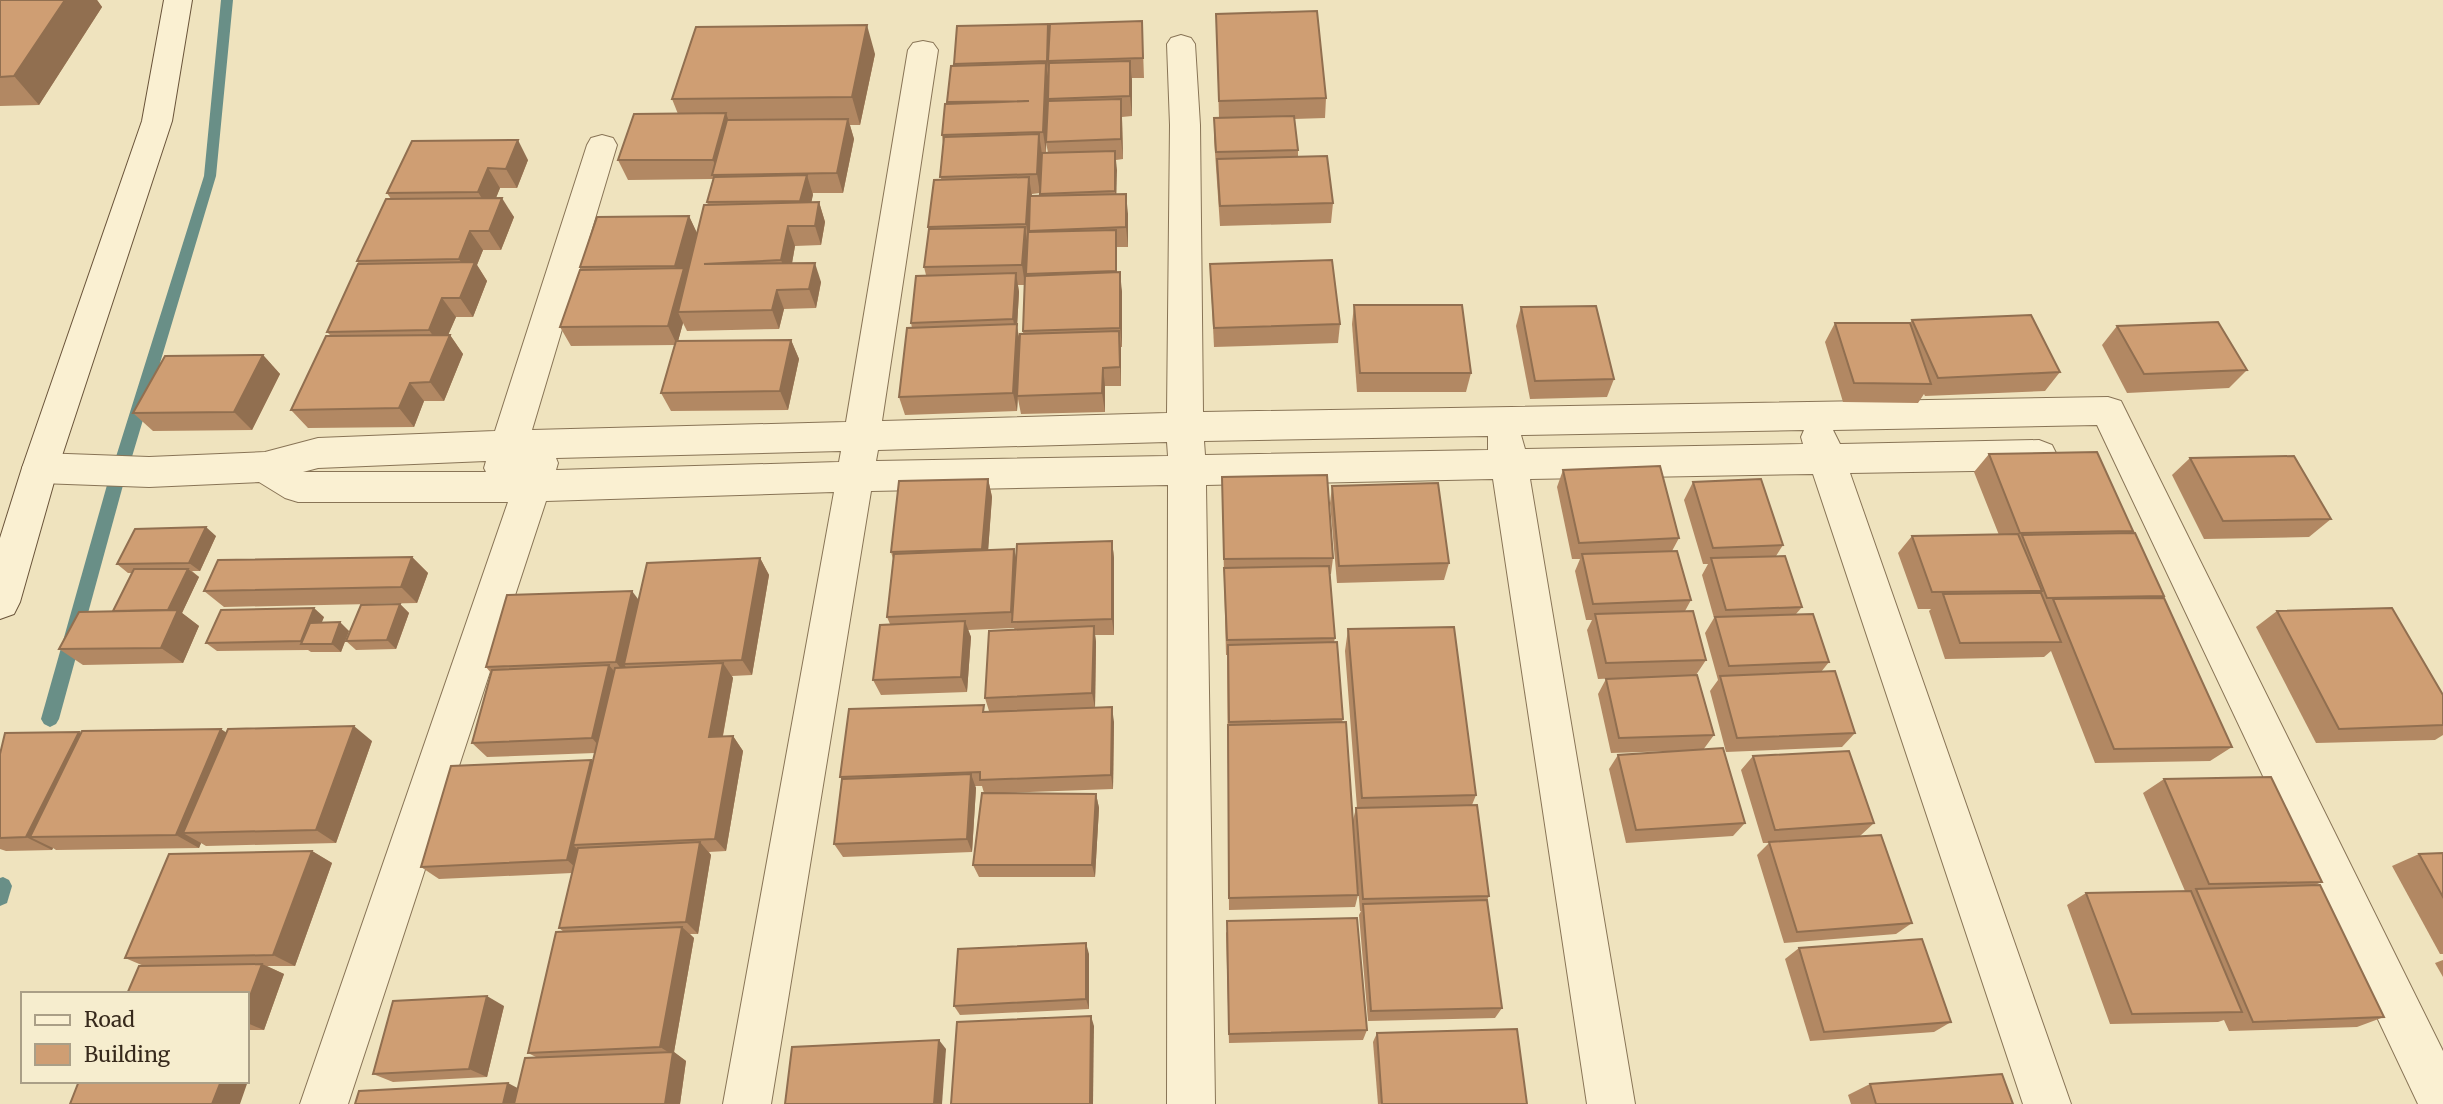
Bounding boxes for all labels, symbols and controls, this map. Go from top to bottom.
legend [21,992,248,1083]
text: Road [84,1006,135,1033]
text: Building [84,1041,171,1068]

